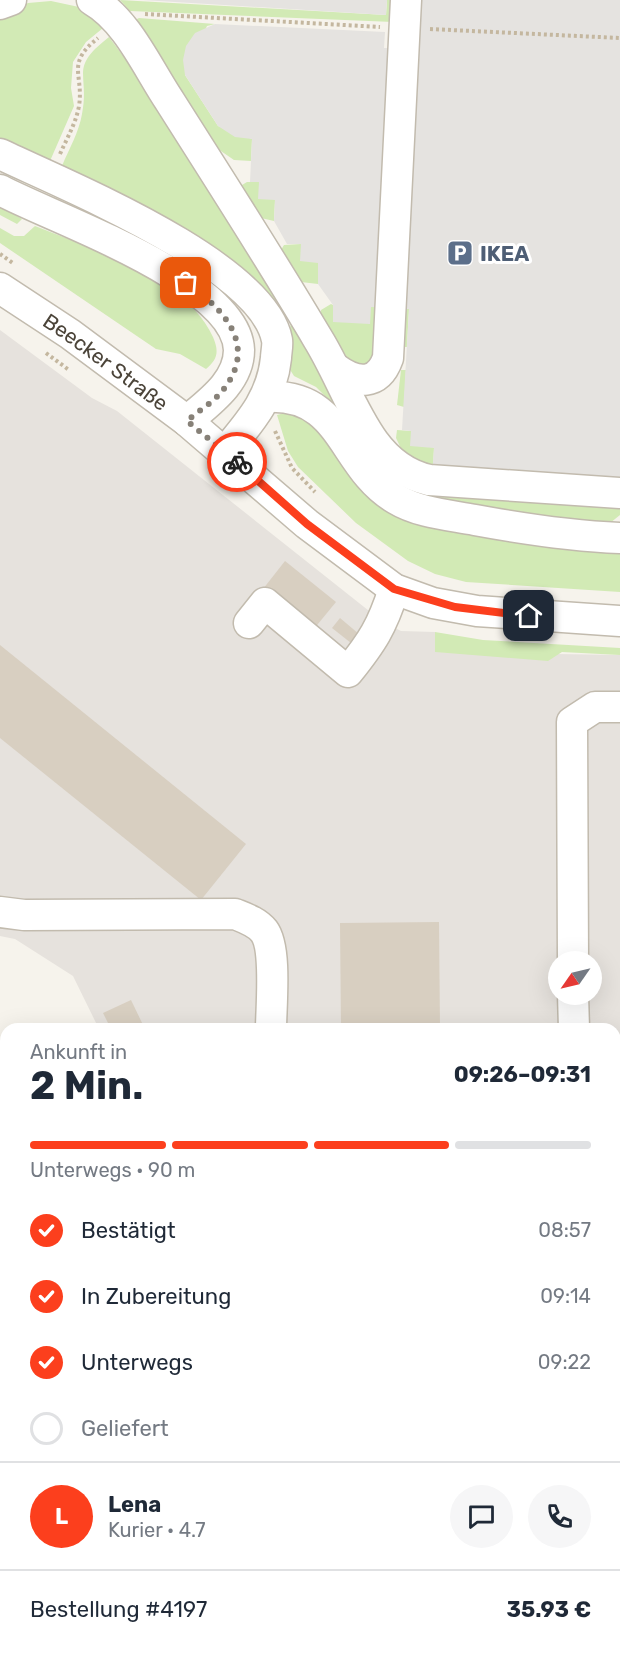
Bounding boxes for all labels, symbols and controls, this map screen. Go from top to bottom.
parking icon: IKEA [445,238,475,268]
place label: IKEA [480,241,529,266]
pin [160,257,211,308]
icon: bag [169,266,202,299]
street label: Beecker Straße [39,308,173,415]
courier [207,432,267,492]
icon: bike [221,446,254,479]
pin [503,590,554,641]
icon: home [512,599,545,632]
north arrow [548,951,602,1005]
map controls [548,951,602,1005]
text: Ankunft in [30,1040,127,1064]
text: 09:26–09:31 [454,1061,591,1088]
text: 2 Min. [30,1063,143,1109]
text: Unterwegs · 90 m [30,1158,195,1182]
icon: check [30,1214,63,1247]
text: Bestätigt [81,1217,176,1244]
text: 08:57 [538,1218,591,1242]
icon: check [30,1280,63,1313]
text: In Zubereitung [81,1283,231,1310]
text: 09:14 [540,1284,591,1308]
icon: check [30,1346,63,1379]
text: Unterwegs [81,1349,193,1376]
text: 09:22 [538,1350,591,1374]
text: Geliefert [81,1415,169,1442]
button: chat [450,1485,513,1548]
button: phone [528,1485,591,1548]
text: Lena [108,1491,161,1518]
text: L [55,1503,68,1530]
text: Kurier · 4.7 [108,1518,206,1542]
text: Bestellung #4197 [30,1596,207,1623]
text: 35.93 € [507,1596,591,1623]

